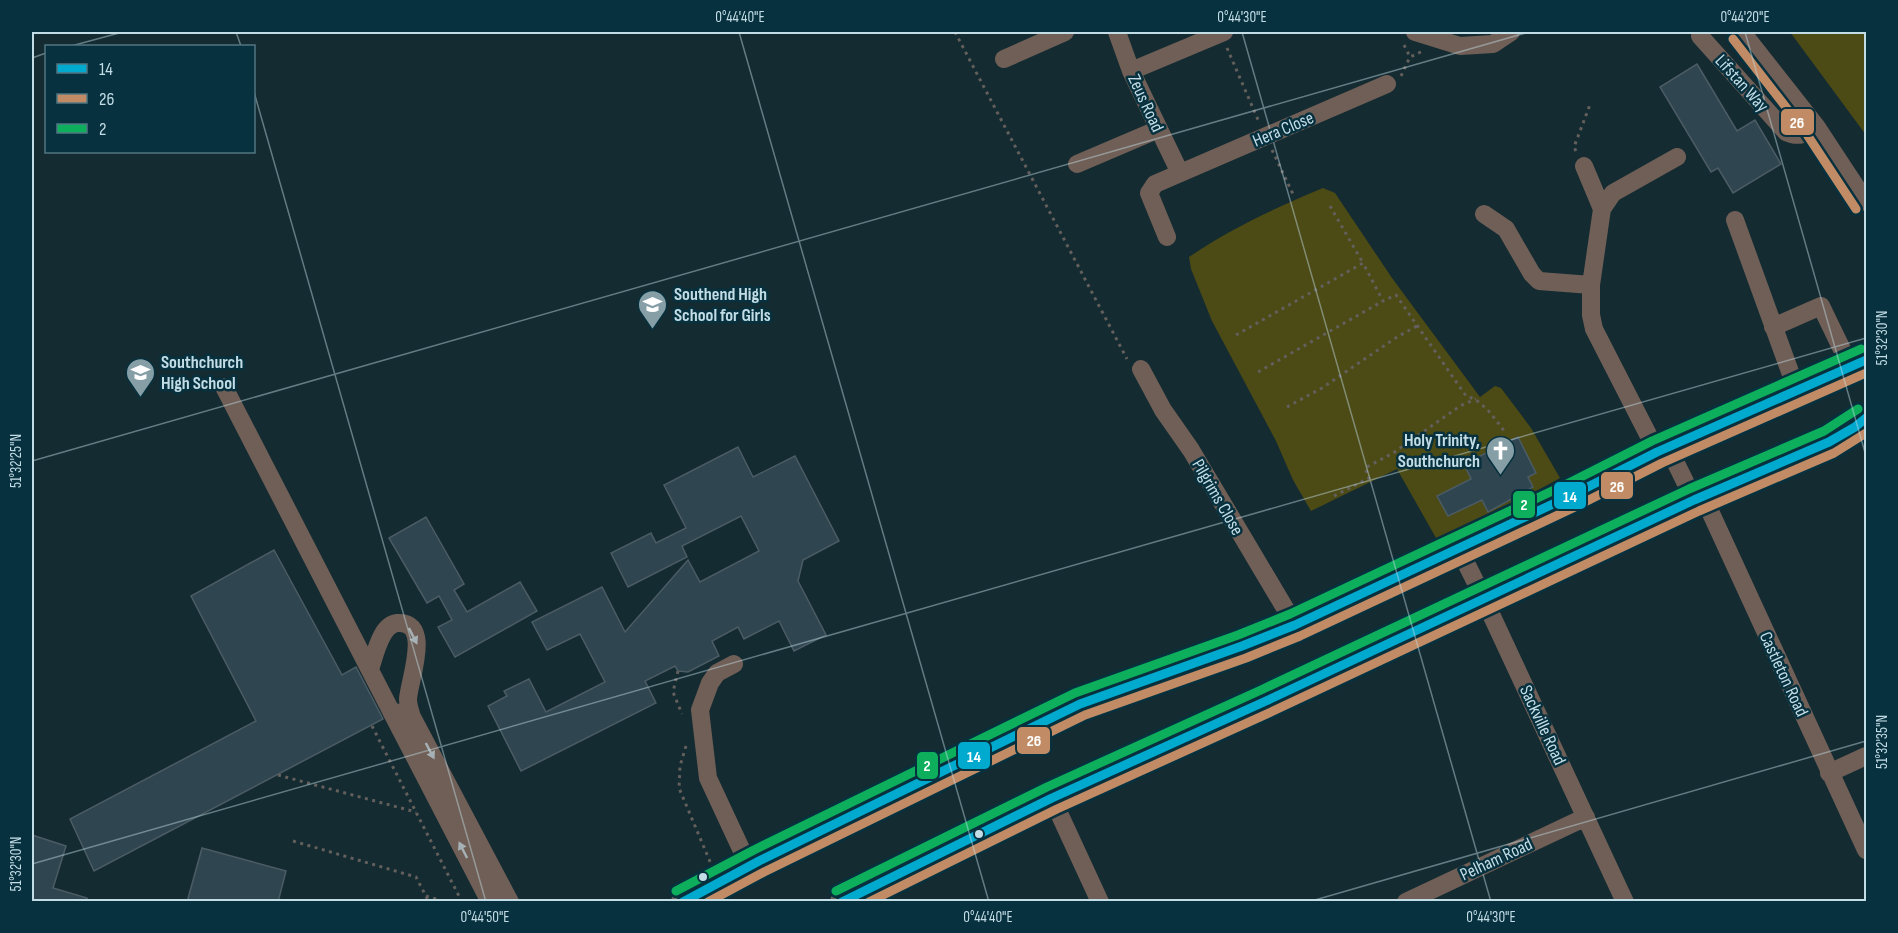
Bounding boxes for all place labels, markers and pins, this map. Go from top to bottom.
place label: Southend High School for Girls [674,284,771,326]
school or university icon: Southend High School for Girls [637,288,669,330]
place label: Southchurch High School [161,352,243,394]
school or university icon: Southchurch High School [124,356,156,398]
place label: Holy Trinity, Southchurch [1398,430,1480,472]
church icon: Holy Trinity, Southchurch [1485,434,1517,476]
unlabelled marker [973,828,985,840]
unlabelled marker [697,871,709,883]

